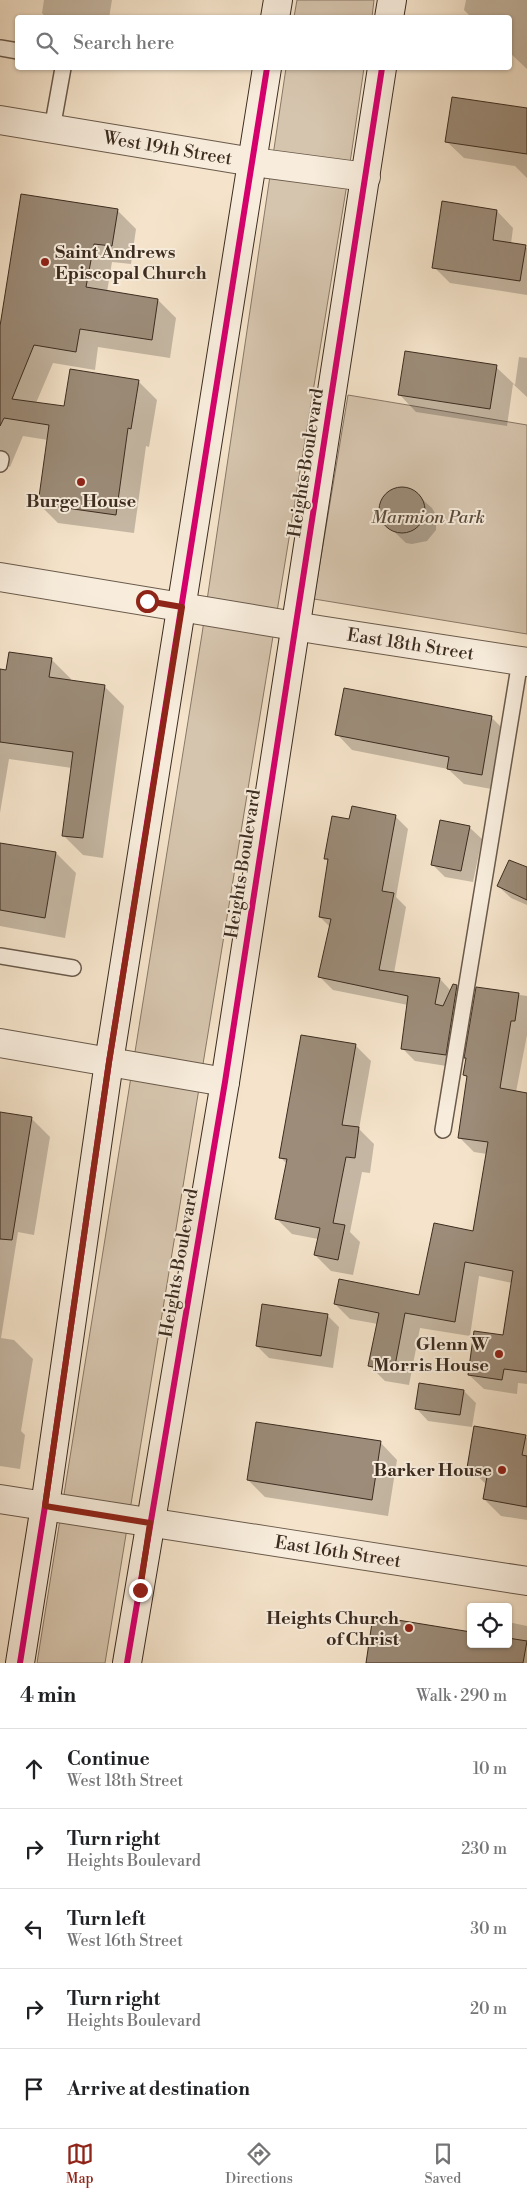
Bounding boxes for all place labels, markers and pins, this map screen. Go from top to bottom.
place label: Saint Andrews Episcopal Church [55,241,207,285]
marker: Saint Andrews Episcopal Church [39,256,51,268]
marker: Burge House [75,476,87,488]
place label: Burge House [26,490,136,513]
place label: Glenn W Morris House [373,1333,490,1377]
marker: Glenn W Morris House [493,1348,505,1360]
place label: Barker House [374,1459,492,1482]
marker: Barker House [496,1464,508,1476]
place label: Heights Church of Christ [266,1607,400,1651]
marker: Heights Church of Christ [403,1622,415,1634]

